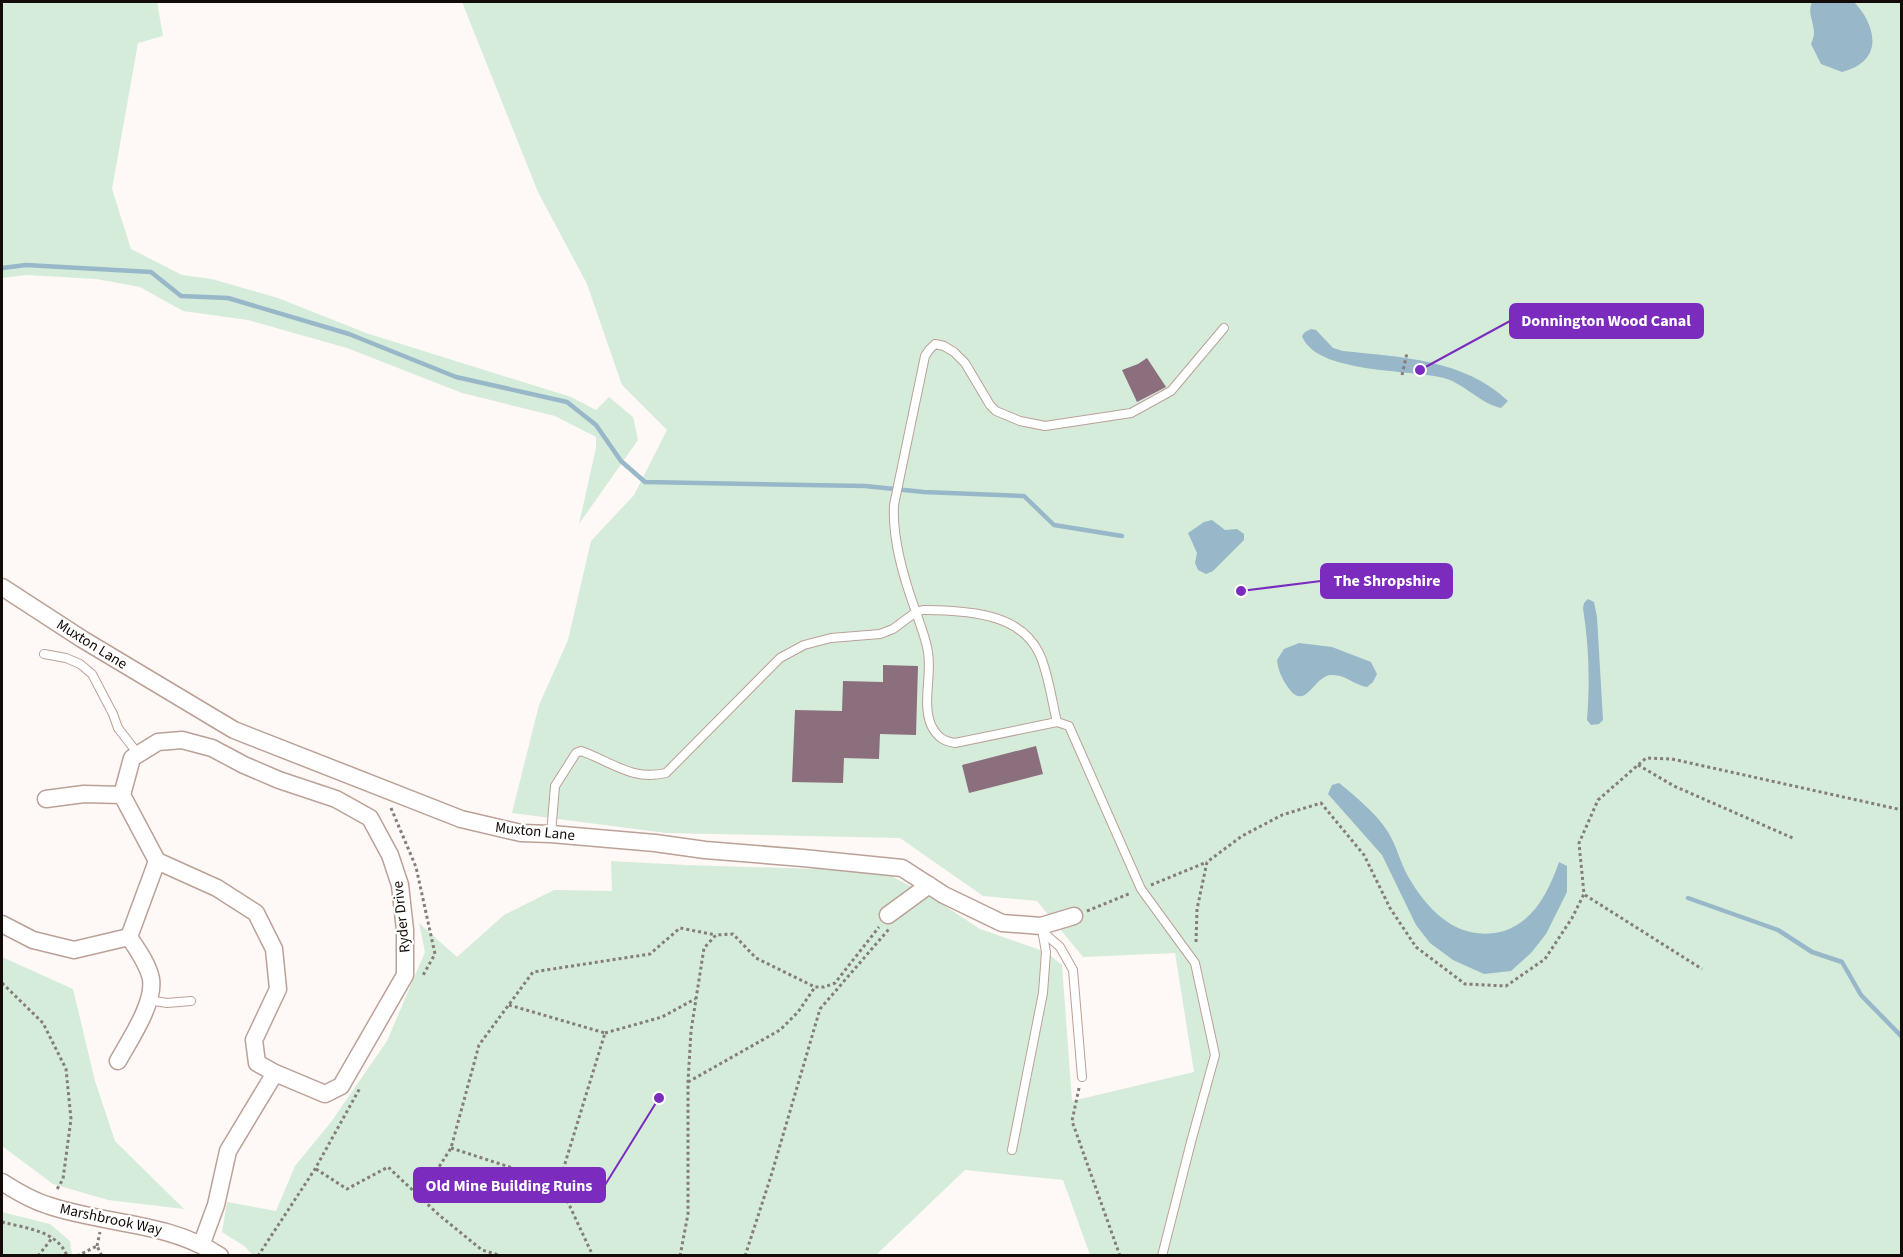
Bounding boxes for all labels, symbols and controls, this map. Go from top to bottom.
callout: Donnington Wood Canal [1510,304,1703,338]
text: Donnington Wood Canal [1521,310,1691,332]
callout: The Shropshire [1321,564,1452,598]
text: The Shropshire [1334,570,1440,592]
street label: Muxton Lane [52,614,131,675]
street label: Muxton Lane [494,817,576,846]
street label: Ryder Drive [387,880,416,954]
callout: Old Mine Building Ruins [414,1168,605,1202]
text: Old Mine Building Ruins [426,1175,592,1197]
street label: Marshbrook Way [58,1198,164,1241]

